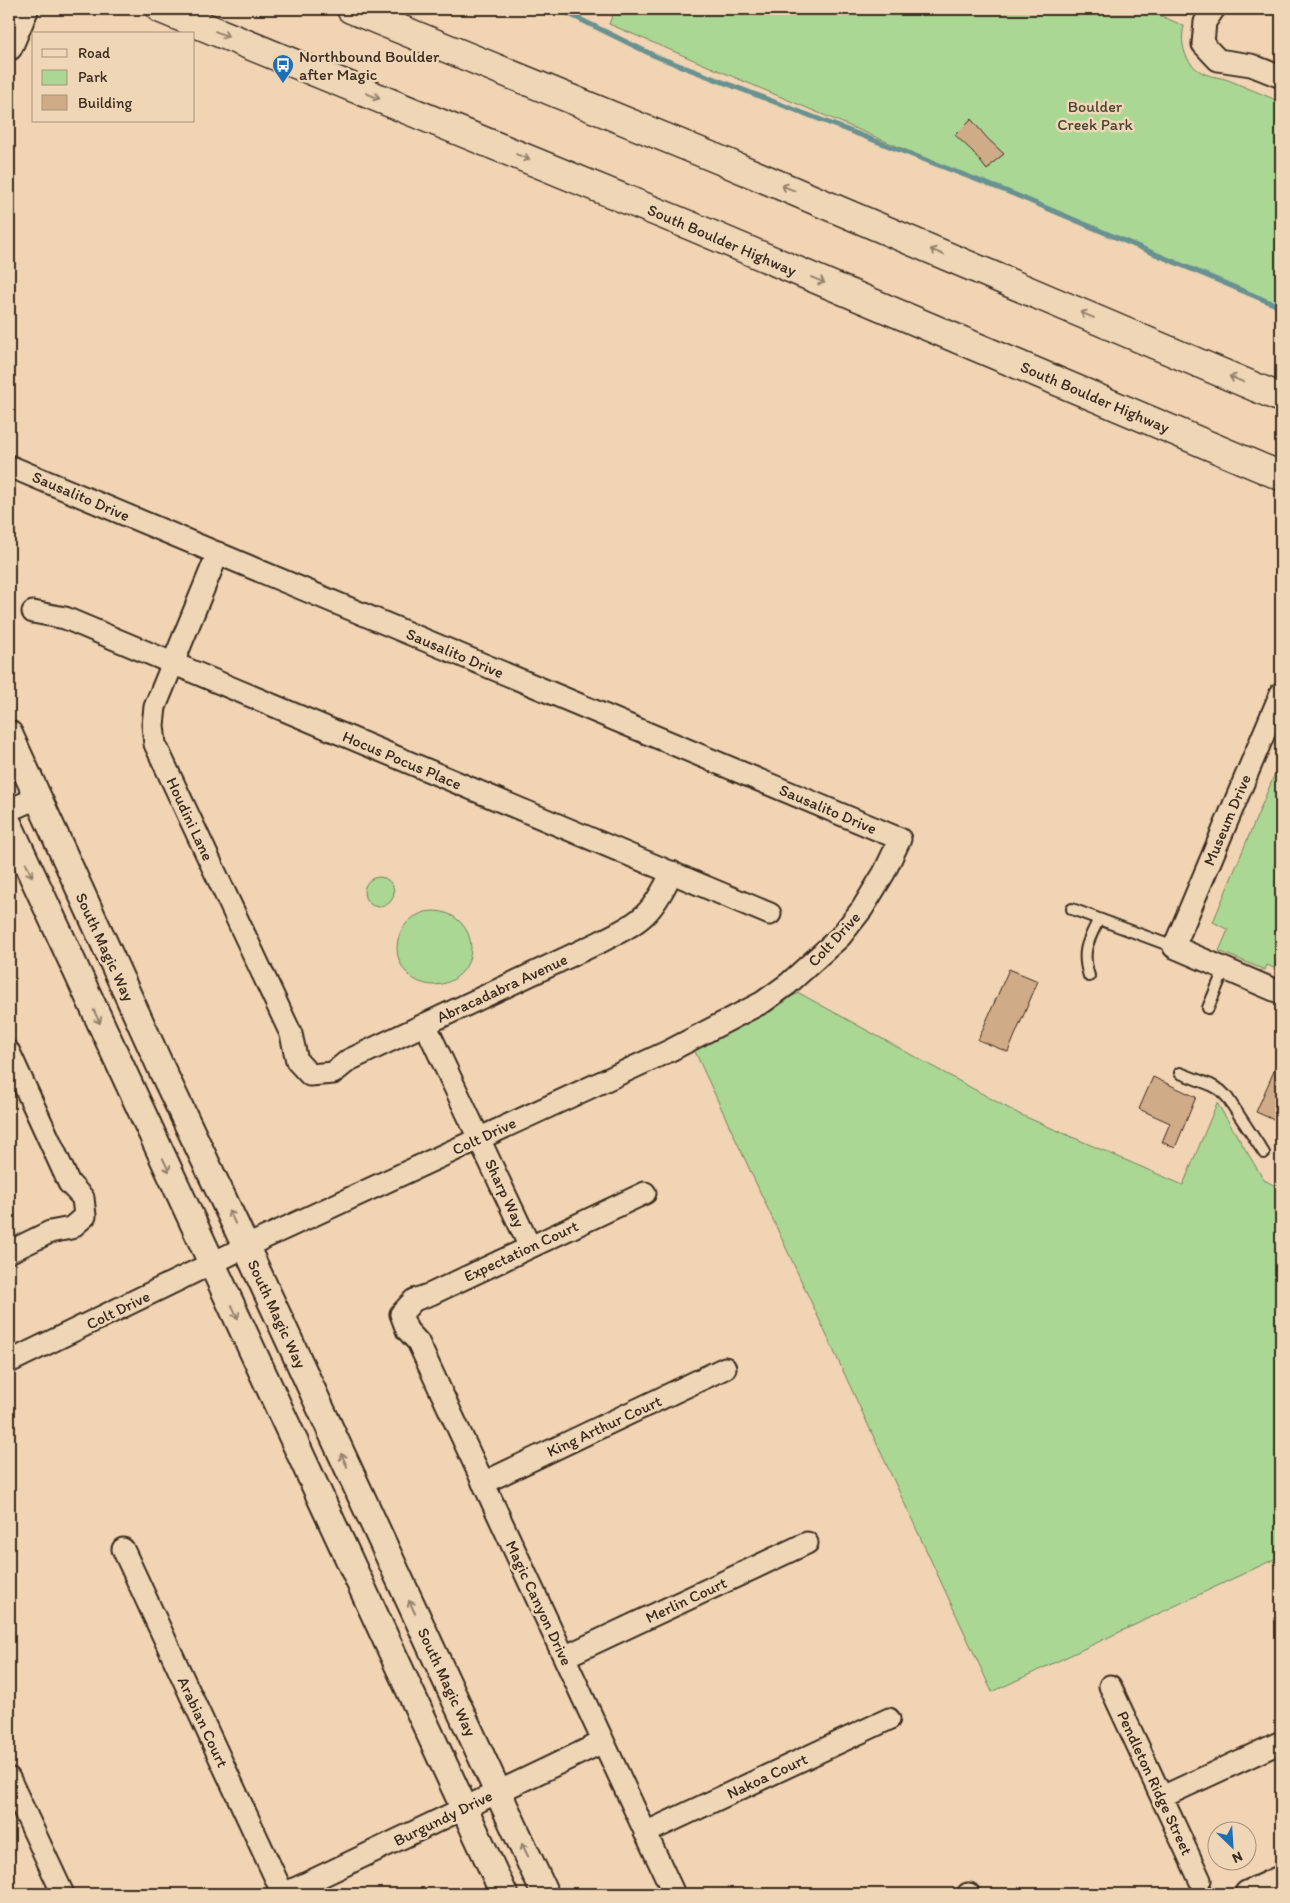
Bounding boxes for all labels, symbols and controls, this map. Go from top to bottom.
one-way arrow [214,30,229,39]
legend [32,32,195,122]
text: Road [78,44,111,62]
place label: Northbound Boulder after Magic [299,47,440,84]
bus stop icon: Northbound Boulder after Magic [271,53,295,84]
text: Park [78,68,108,86]
one-way arrow [365,92,380,101]
text: Building [78,94,132,112]
park label: Boulder Creek Park [1057,97,1133,134]
one-way arrow [515,153,530,163]
one-way arrow [780,183,795,192]
street label: South Boulder Highway [645,200,800,280]
one-way arrow [930,246,945,256]
one-way arrow [810,276,825,285]
one-way arrow [1080,310,1095,320]
street label: South Boulder Highway [1018,357,1173,437]
one-way arrow [1229,373,1244,383]
street label: Sausalito Drive [29,467,133,525]
street label: Sausalito Drive [403,624,507,682]
street label: Hocus Pocus Place [340,726,465,794]
street label: Museum Drive [1199,771,1255,869]
street label: Houdini Lane [162,774,218,864]
street label: Sausalito Drive [776,780,880,838]
one-way arrow [25,862,34,877]
street label: South Magic Way [72,890,139,1005]
street label: Colt Drive [804,907,864,970]
street label: Abracadabra Avenue [434,949,570,1027]
one-way arrow [93,1009,102,1024]
street label: Colt Drive [449,1113,519,1159]
street label: Sharp Way [481,1156,529,1231]
one-way arrow [161,1157,171,1172]
one-way arrow [226,1210,236,1225]
street label: Expectation Court [461,1216,581,1286]
street label: South Magic Way [244,1257,311,1372]
street label: Colt Drive [83,1286,153,1334]
one-way arrow [230,1304,240,1319]
street label: King Arthur Court [544,1391,664,1461]
one-way arrow [338,1453,348,1468]
street label: Magic Canyon Drive [502,1537,576,1669]
street label: Merlin Court [642,1573,730,1627]
one-way arrow [407,1600,417,1615]
street label: South Magic Way [414,1625,481,1740]
street label: Arabian Court [174,1674,232,1770]
street label: Pendleton Ridge Street [1113,1708,1197,1858]
street label: Nakoa Court [724,1749,810,1803]
street label: Burgundy Drive [391,1786,495,1850]
north arrow [1208,1820,1258,1870]
one-way arrow [520,1843,529,1858]
text: N [1229,1848,1245,1867]

